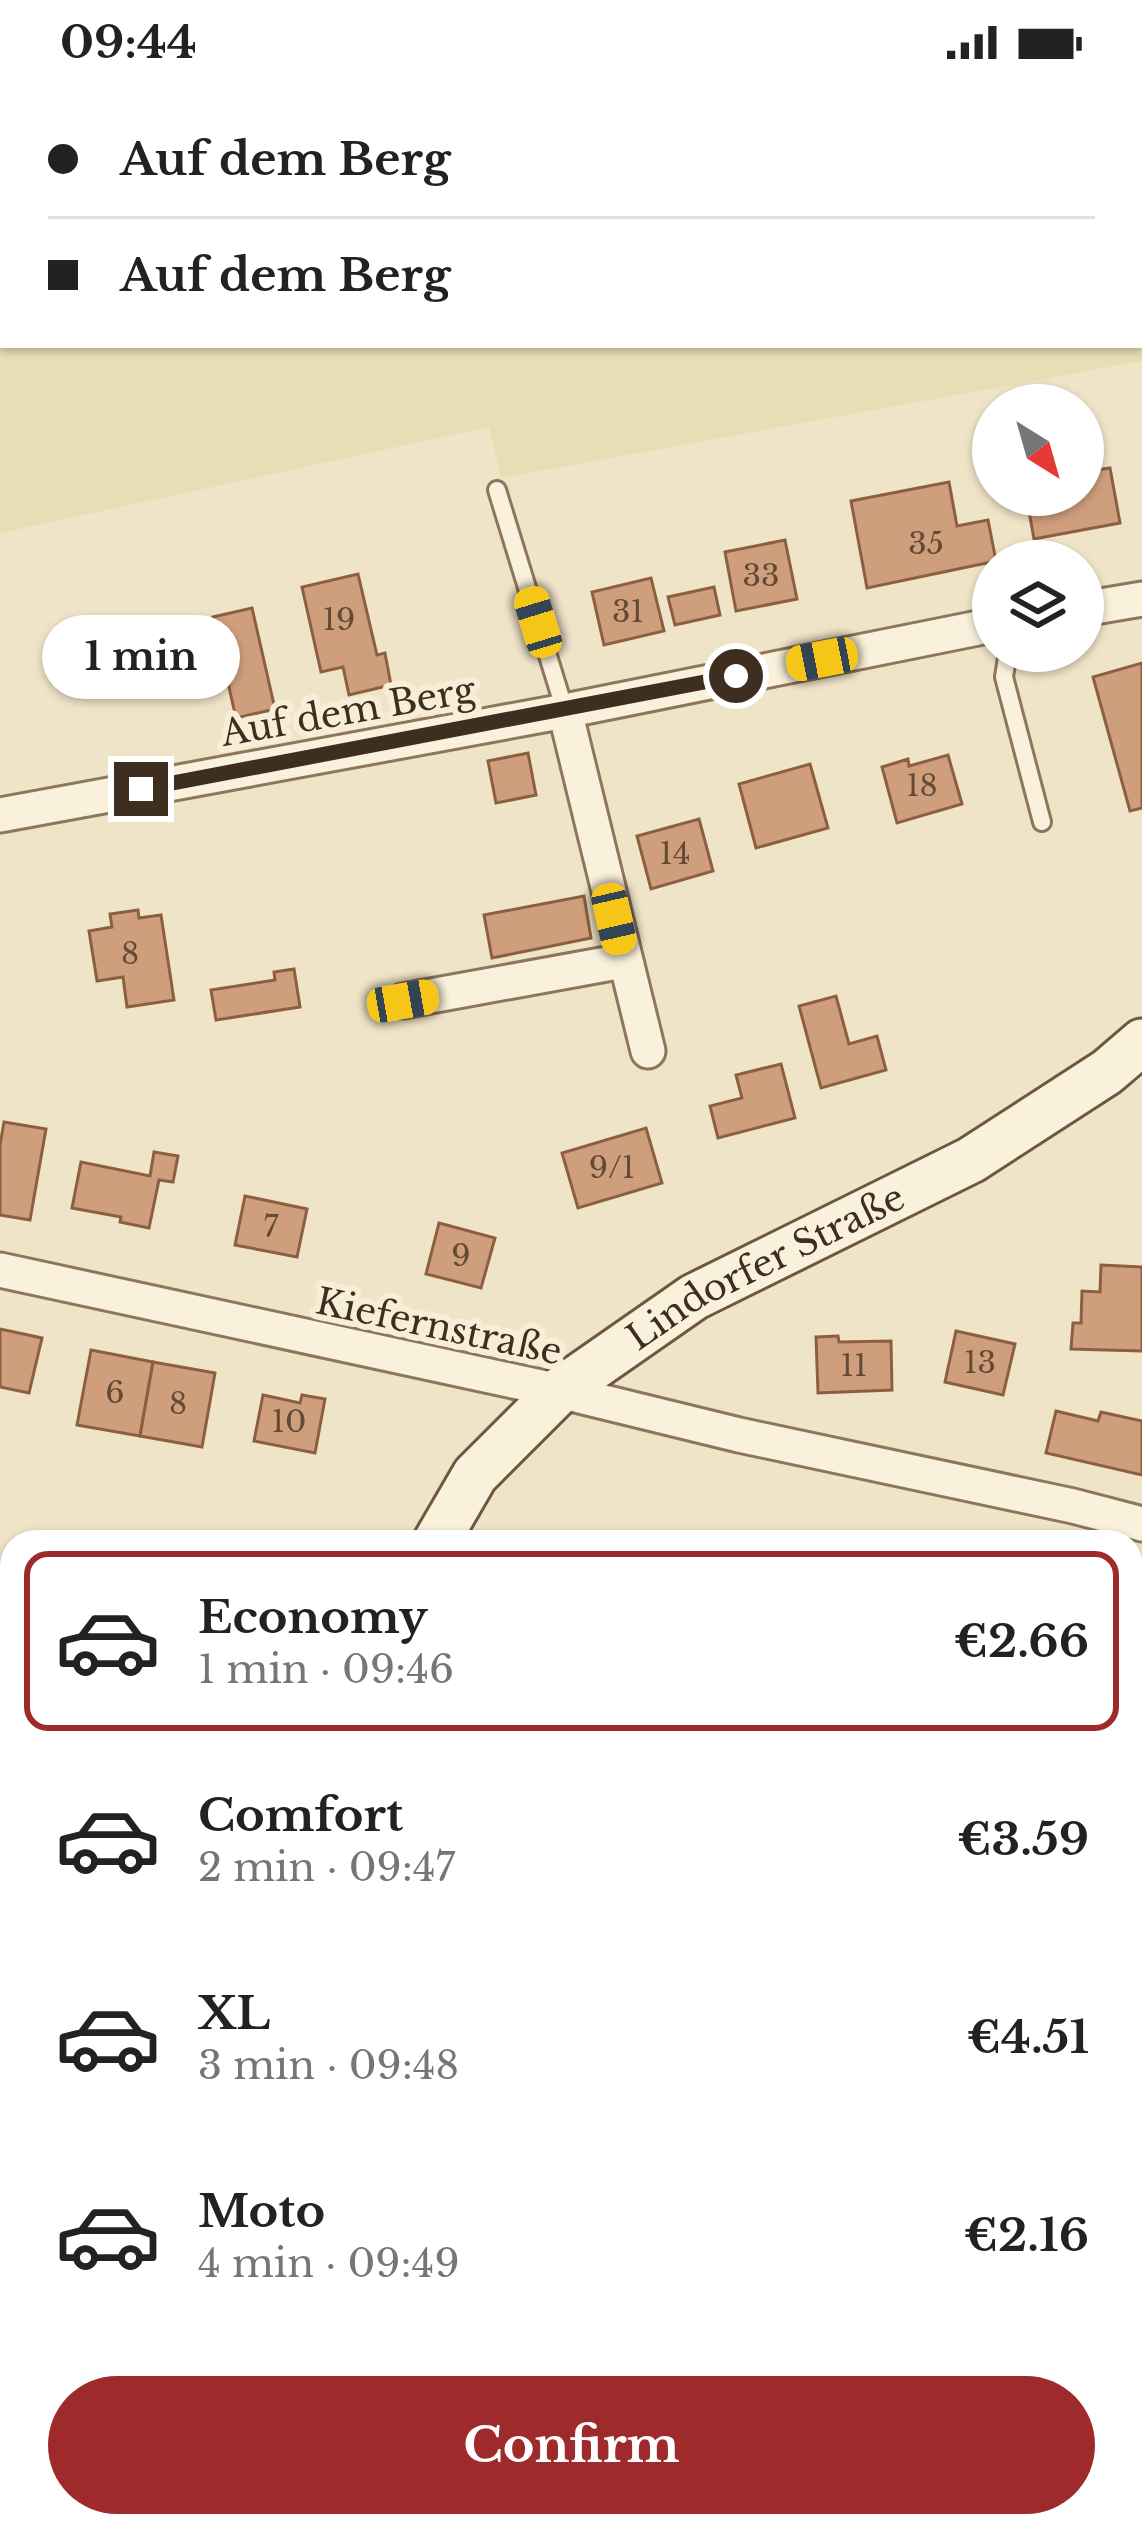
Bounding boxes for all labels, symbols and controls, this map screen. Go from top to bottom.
text: 09:44 [60,14,197,70]
text: Auf dem Berg [120,131,450,187]
text: Auf dem Berg [120,247,450,303]
north arrow [972,384,1104,516]
map controls [972,384,1104,672]
house number: 35 [908,525,944,562]
button: layers [972,540,1104,672]
house number: 33 [743,557,779,594]
car [510,582,566,662]
house number: 31 [612,593,644,630]
house number: 19 [323,601,355,638]
callout: 1 min [42,615,240,699]
text: 1 min [85,632,197,681]
car [783,634,861,684]
route start [709,649,763,703]
street label: Auf dem Berg [216,667,479,756]
route end [114,762,168,816]
house number: 18 [906,767,938,804]
house number: 14 [660,835,690,872]
car [588,880,640,958]
house number: 8 [121,935,139,972]
car [364,977,442,1025]
house number: 9/1 [589,1149,635,1186]
street label: Lindorfer Straße [618,1175,912,1360]
house number: 7 [263,1208,279,1245]
house number: 9 [451,1237,471,1274]
street label: Kiefernstraße [312,1278,566,1375]
house number: 13 [964,1344,996,1381]
house number: 11 [841,1347,867,1384]
house number: 6 [105,1374,125,1411]
house number: 8 [169,1385,187,1422]
house number: 10 [272,1403,306,1440]
icon: car [54,1587,162,1695]
text: Economy [198,1589,428,1645]
text: €2.66 [954,1613,1089,1669]
text: 1 min · 09:46 [198,1645,454,1694]
icon: car [54,1785,162,1893]
text: Comfort [198,1787,403,1843]
text: €3.59 [957,1811,1089,1867]
text: 2 min · 09:47 [198,1843,455,1892]
icon: car [54,1983,162,2091]
text: XL [198,1985,270,2041]
text: €4.51 [967,2009,1089,2065]
text: 3 min · 09:48 [198,2041,459,2090]
icon: car [54,2181,162,2289]
text: Moto [198,2183,325,2239]
text: €2.16 [964,2207,1089,2263]
text: 4 min · 09:49 [198,2239,459,2288]
button: Confirm [48,2376,1095,2514]

